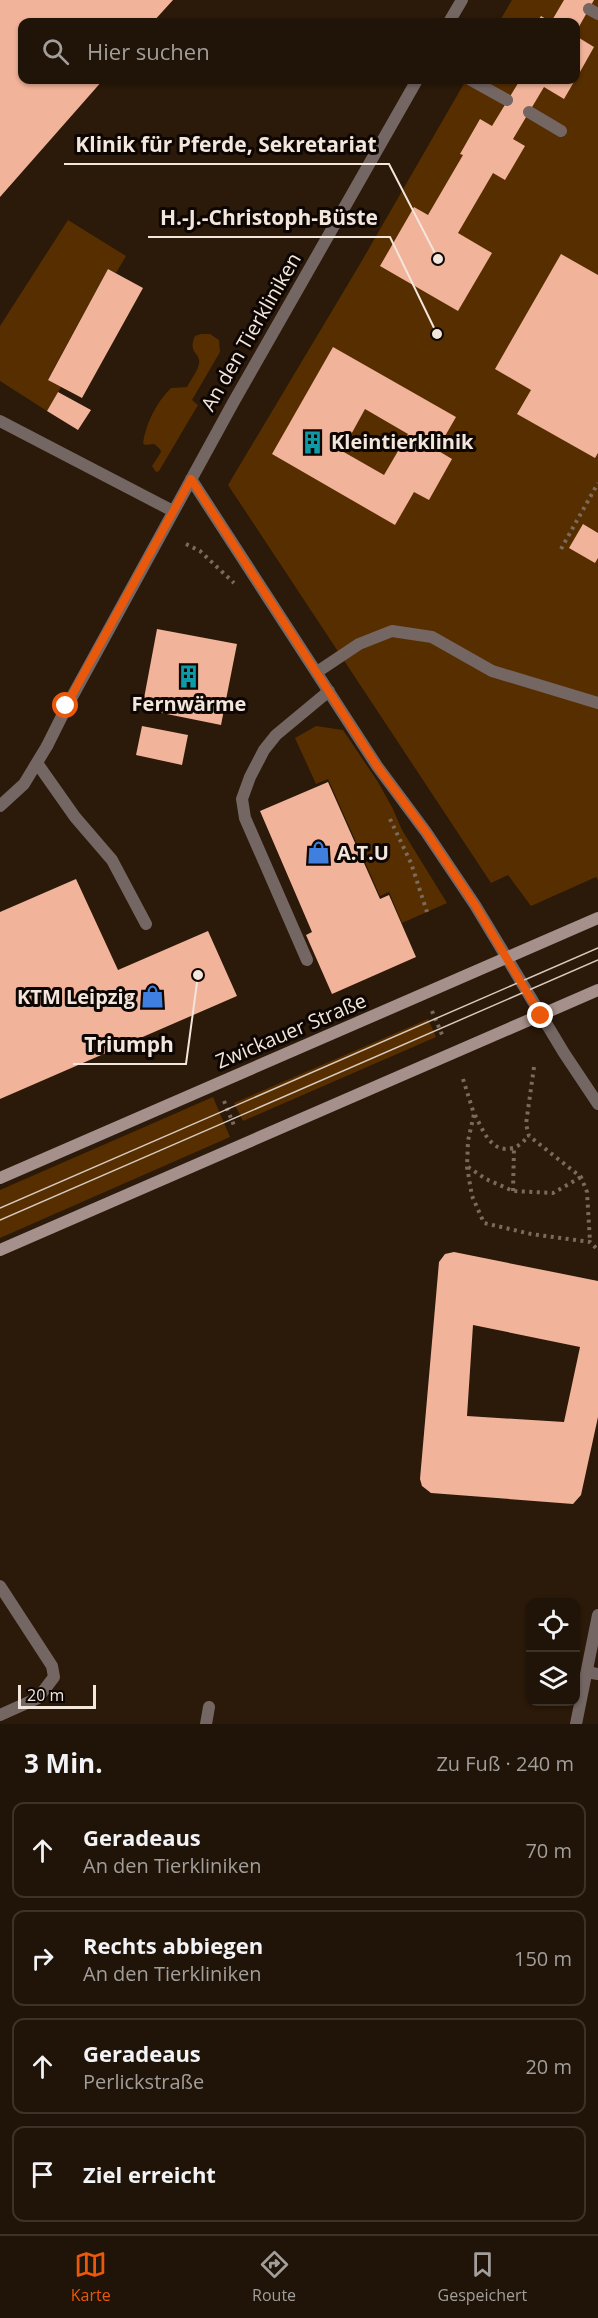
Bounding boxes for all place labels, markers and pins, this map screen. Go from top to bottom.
callout: Klinik für Pferde, Sekretariat [64,125,389,164]
callout: H.-J.-Christoph-Büste [148,198,390,237]
place label: Kleintierklinik [331,428,474,455]
building icon: Kleintierklinik [300,429,326,455]
building icon: Fernwärme [176,664,202,690]
place label: Fernwärme [132,690,246,717]
place label: A.T.U [337,839,389,866]
shop icon: A.T.U [306,840,332,866]
place label: KTM Leipzig [17,983,136,1010]
shop icon: KTM Leipzig [140,984,166,1010]
callout: Triumph [73,1025,186,1064]

